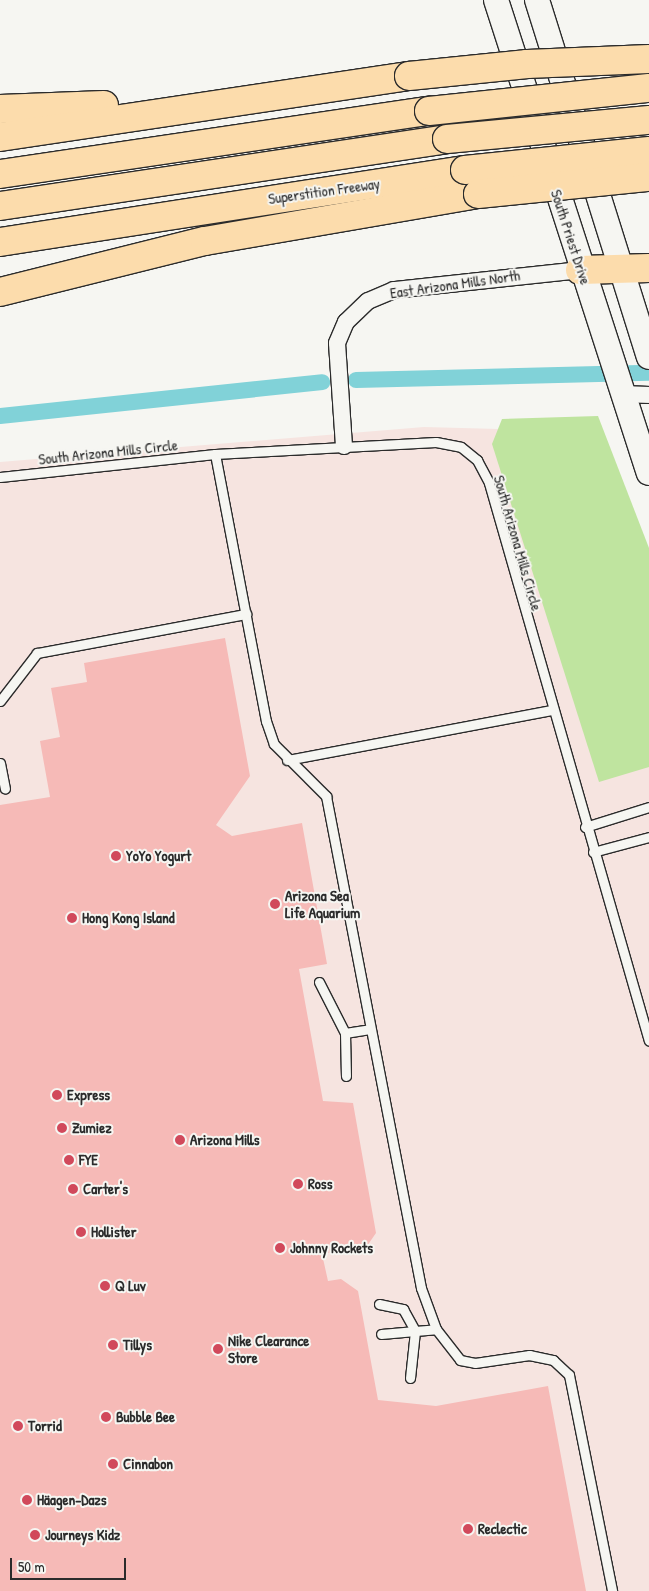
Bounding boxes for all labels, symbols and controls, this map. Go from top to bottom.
street label: Superstition Freeway [267,174,381,208]
street label: South Priest Drive [547,187,595,287]
street label: East Arizona Mills North [389,266,521,302]
street label: South Arizona Mills Circle [37,436,179,468]
street label: South Arizona Mills Circle [490,473,546,613]
place label: YoYo Yogurt [126,847,191,865]
marker: YoYo Yogurt [110,850,122,862]
place label: Arizona Sea Life Aquarium [285,886,360,921]
marker: Arizona Sea Life Aquarium [269,898,281,910]
place label: Hong Kong Island [82,909,175,927]
marker: Hong Kong Island [66,912,78,924]
place label: Express [67,1086,110,1104]
marker: Express [51,1089,63,1101]
place label: Zumiez [72,1119,112,1137]
marker: Zumiez [56,1122,68,1134]
place label: Arizona Mills [190,1131,260,1149]
marker: Arizona Mills [174,1134,186,1146]
place label: FYE [79,1151,98,1169]
marker: FYE [63,1154,75,1166]
place label: Ross [308,1175,332,1193]
marker: Ross [292,1178,304,1190]
place label: Carter's [83,1180,128,1198]
marker: Carter's [67,1183,79,1195]
place label: Hollister [91,1223,137,1241]
marker: Hollister [75,1226,87,1238]
place label: Johnny Rockets [290,1239,373,1257]
marker: Johnny Rockets [274,1242,286,1254]
place label: Q Luv [115,1277,146,1295]
marker: Q Luv [99,1280,111,1292]
place label: Nike Clearance Store [228,1331,309,1366]
place label: Tillys [123,1336,152,1354]
marker: Tillys [107,1339,119,1351]
marker: Nike Clearance Store [212,1343,224,1355]
place label: Bubble Bee [116,1408,175,1426]
marker: Bubble Bee [100,1411,112,1423]
place label: Torrid [28,1417,62,1435]
marker: Torrid [12,1420,24,1432]
place label: Cinnabon [123,1455,173,1473]
marker: Cinnabon [107,1458,119,1470]
place label: Häagen-Dazs [37,1491,106,1509]
marker: Häagen-Dazs [21,1494,33,1506]
place label: Reclectic [478,1520,527,1538]
marker: Reclectic [462,1523,474,1535]
place label: Journeys Kidz [45,1526,120,1544]
marker: Journeys Kidz [29,1529,41,1541]
scale bar [12,1548,129,1580]
text: 50 m [18,1556,45,1577]

